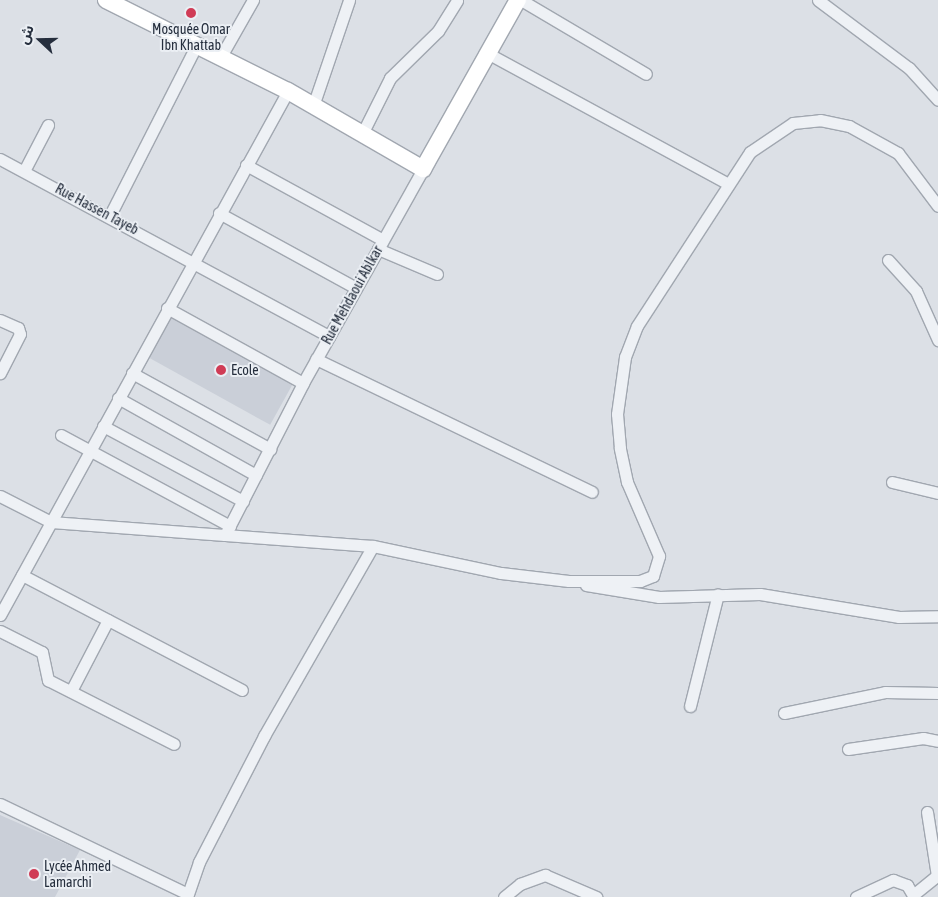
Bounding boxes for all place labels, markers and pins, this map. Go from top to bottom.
marker: Mosquée Omar Ibn Khattab [185,7,197,19]
place label: Mosquée Omar Ibn Khattab [152,21,230,54]
place label: Ecole [231,362,259,378]
marker: Ecole [215,364,227,376]
place label: Lycée Ahmed Lamarchi [44,858,111,890]
marker: Lycée Ahmed Lamarchi [28,868,40,880]

